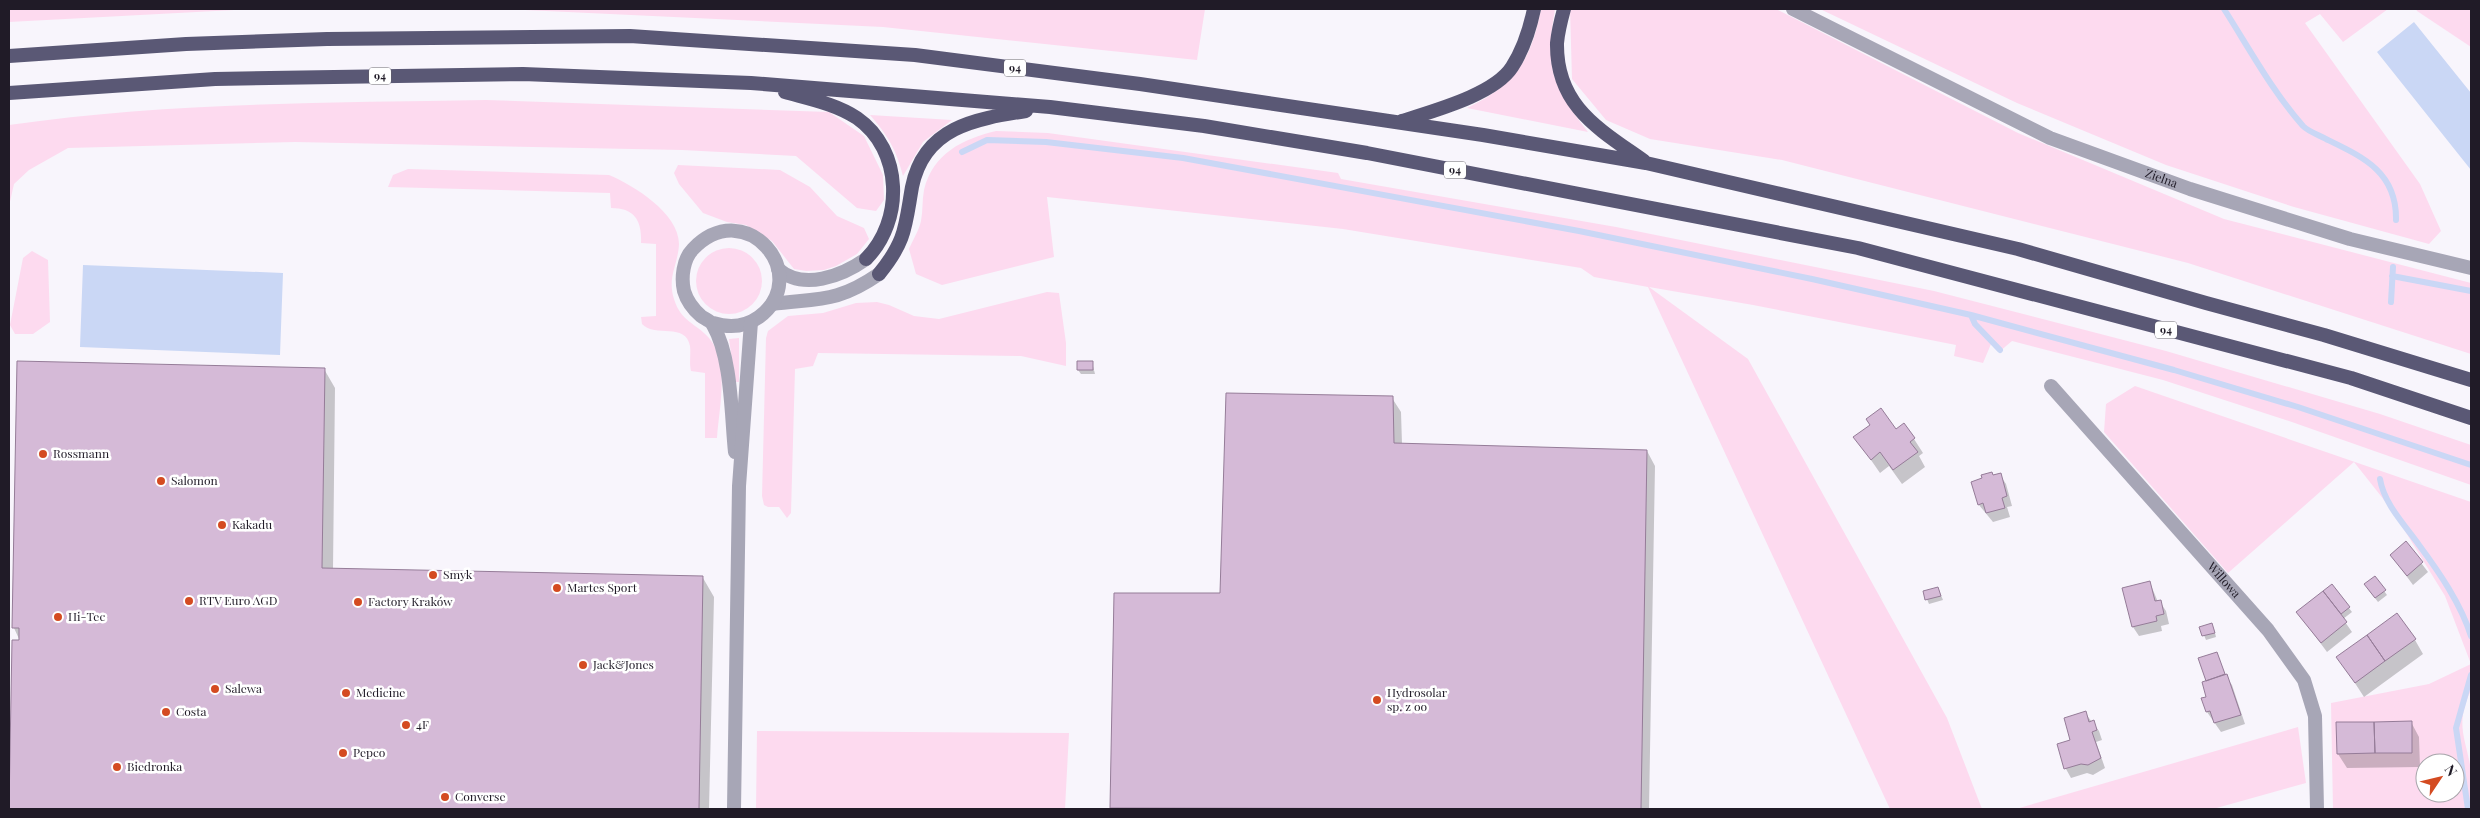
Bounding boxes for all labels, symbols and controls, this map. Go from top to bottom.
road number: 94 [1004,59,1026,76]
road number: 94 [369,68,391,84]
road number: 94 [1444,162,1466,178]
street label: Zielna [2143,164,2180,191]
road number: 94 [2155,322,2177,338]
place label: Rossmann [53,445,109,461]
marker: Rossmann [37,448,49,460]
place label: Salomon [171,472,218,488]
marker: Salomon [155,475,167,487]
place label: Kakadu [232,516,272,532]
marker: Kakadu [216,519,228,531]
street label: Willowa [2204,558,2245,601]
place label: Smyk [443,566,473,582]
marker: Smyk [427,569,439,581]
place label: Martes Sport [567,579,638,595]
marker: Martes Sport [551,582,563,594]
place label: RTV Euro AGD [199,592,278,608]
place label: Factory Kraków [368,593,453,609]
marker: RTV Euro AGD [183,595,195,607]
marker: Factory Kraków [352,596,364,608]
place label: Hi-Tec [68,608,105,624]
marker: Hi-Tec [52,611,64,623]
place label: Jack&Jones [592,656,654,672]
marker: Jack&Jones [577,659,589,671]
place label: Salewa [225,680,262,696]
marker: Salewa [209,683,221,695]
place label: Medicine [356,684,405,700]
place label: Hydrosolar sp. z oo [1387,684,1448,714]
marker: Medicine [340,687,352,699]
marker: Hydrosolar sp. z oo [1371,694,1383,706]
place label: Costa [176,703,206,719]
marker: Costa [160,706,172,718]
place label: 4F [416,716,429,732]
marker: 4F [400,719,412,731]
place label: Pepco [353,744,386,760]
marker: Pepco [337,747,349,759]
north arrow [2415,753,2465,803]
place label: Biedronka [127,758,182,774]
marker: Biedronka [111,761,123,773]
text: N [2440,761,2462,780]
place label: Converse [455,788,506,804]
marker: Converse [439,791,451,803]

